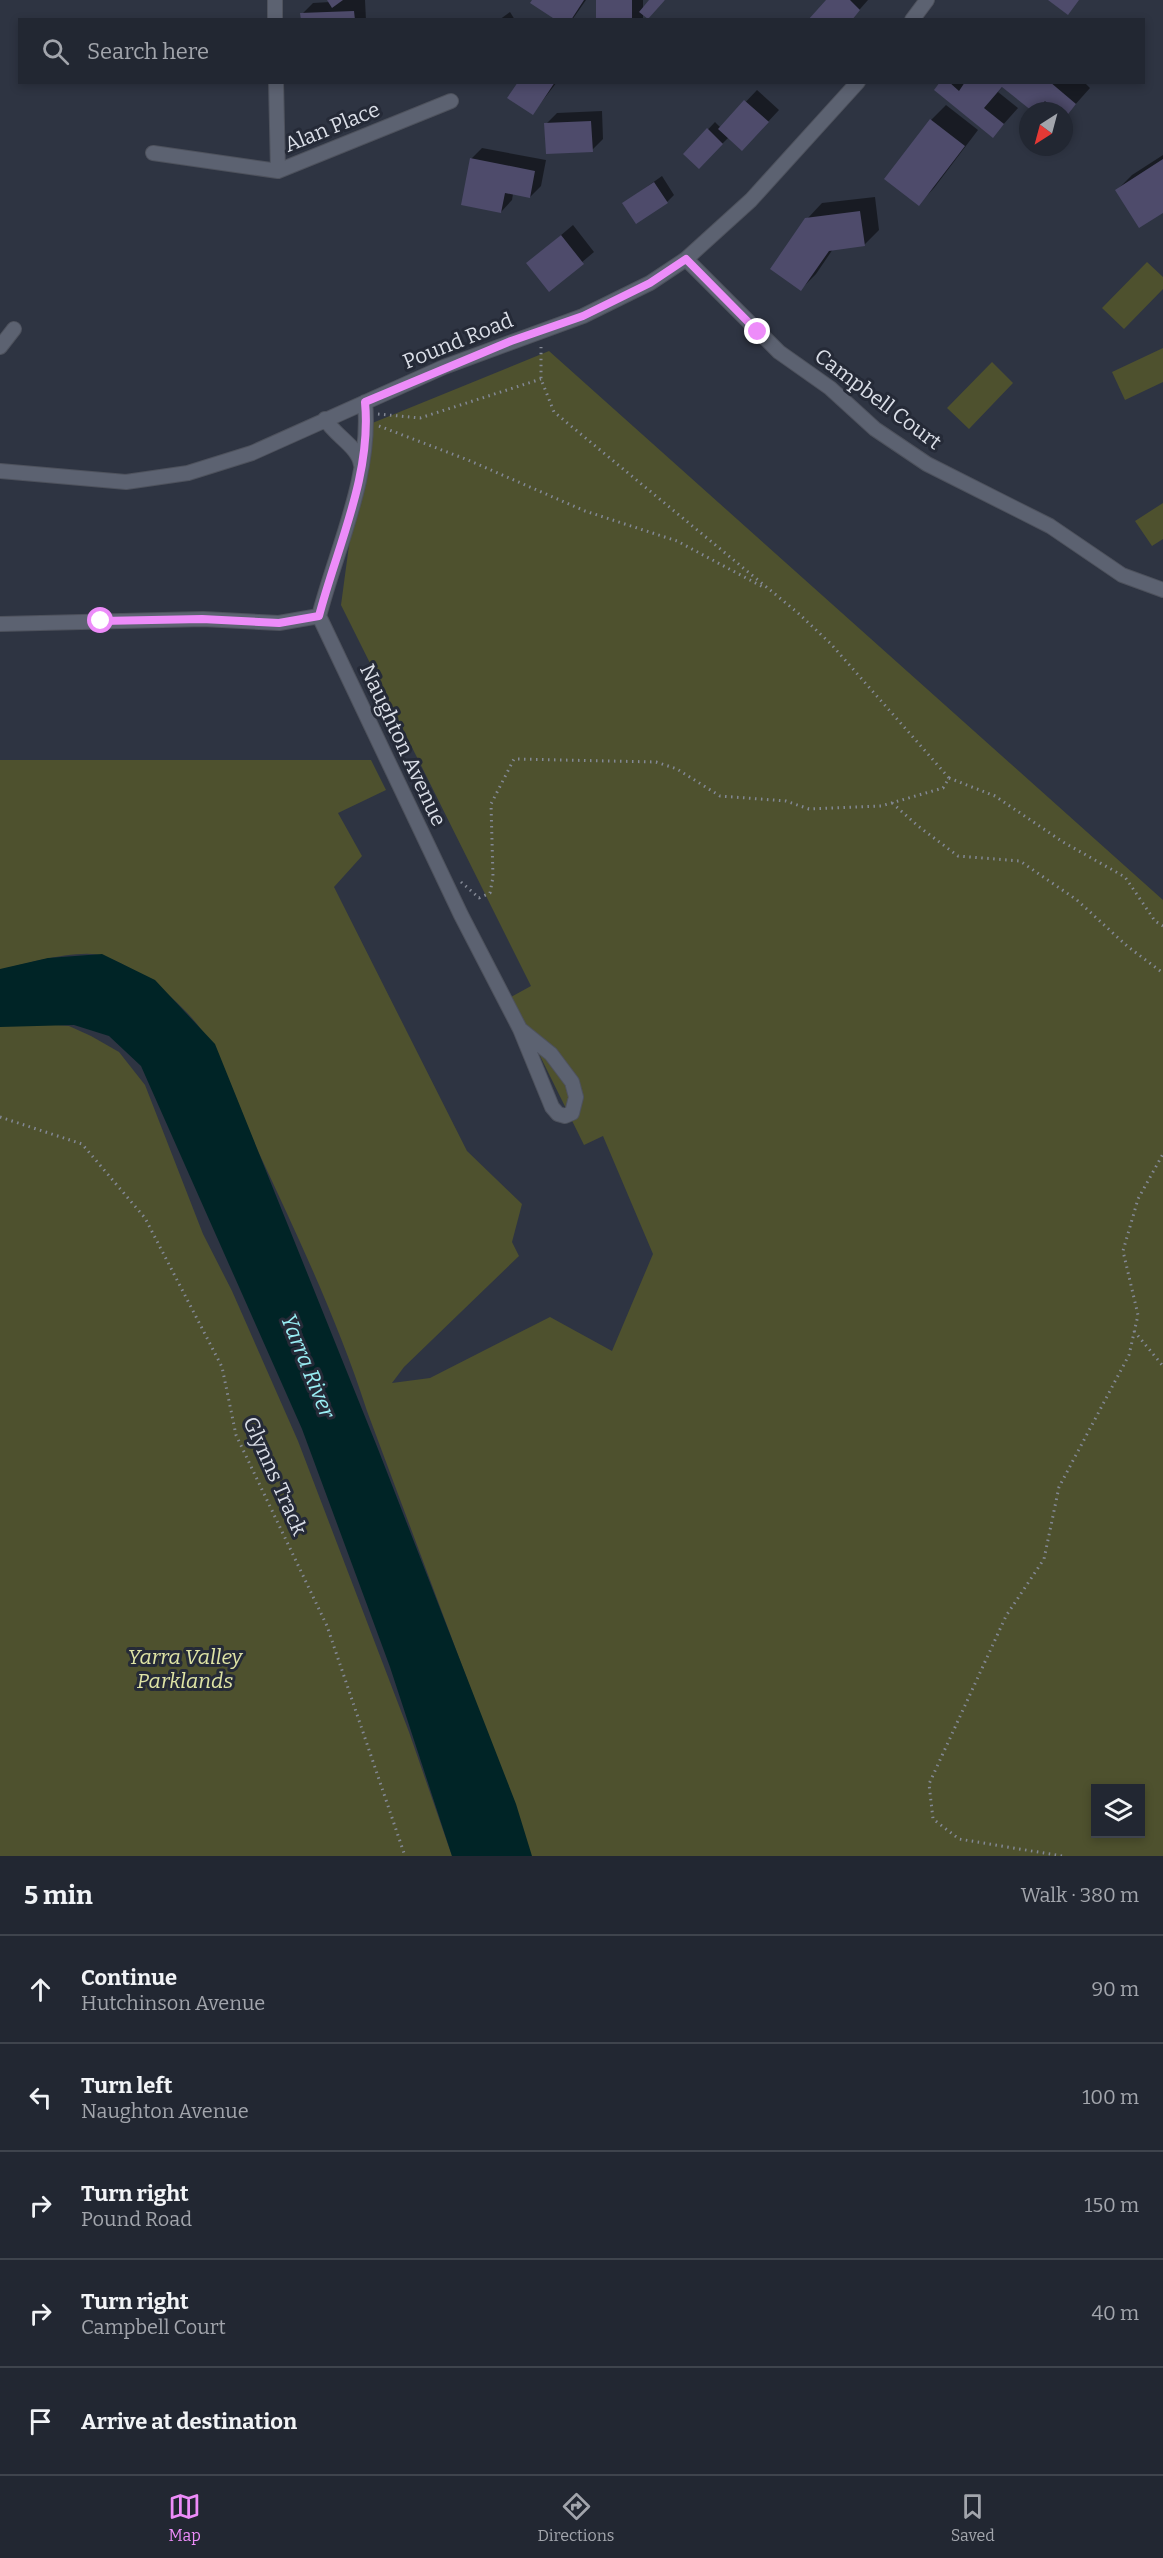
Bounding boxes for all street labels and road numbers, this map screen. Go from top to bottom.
street label: Alan Place [280,96,384,158]
street label: Pound Road [399,307,517,375]
street label: Campbell Court [809,343,947,455]
street label: Naughton Avenue [354,660,452,830]
street label: Glynns Track [237,1413,313,1539]

